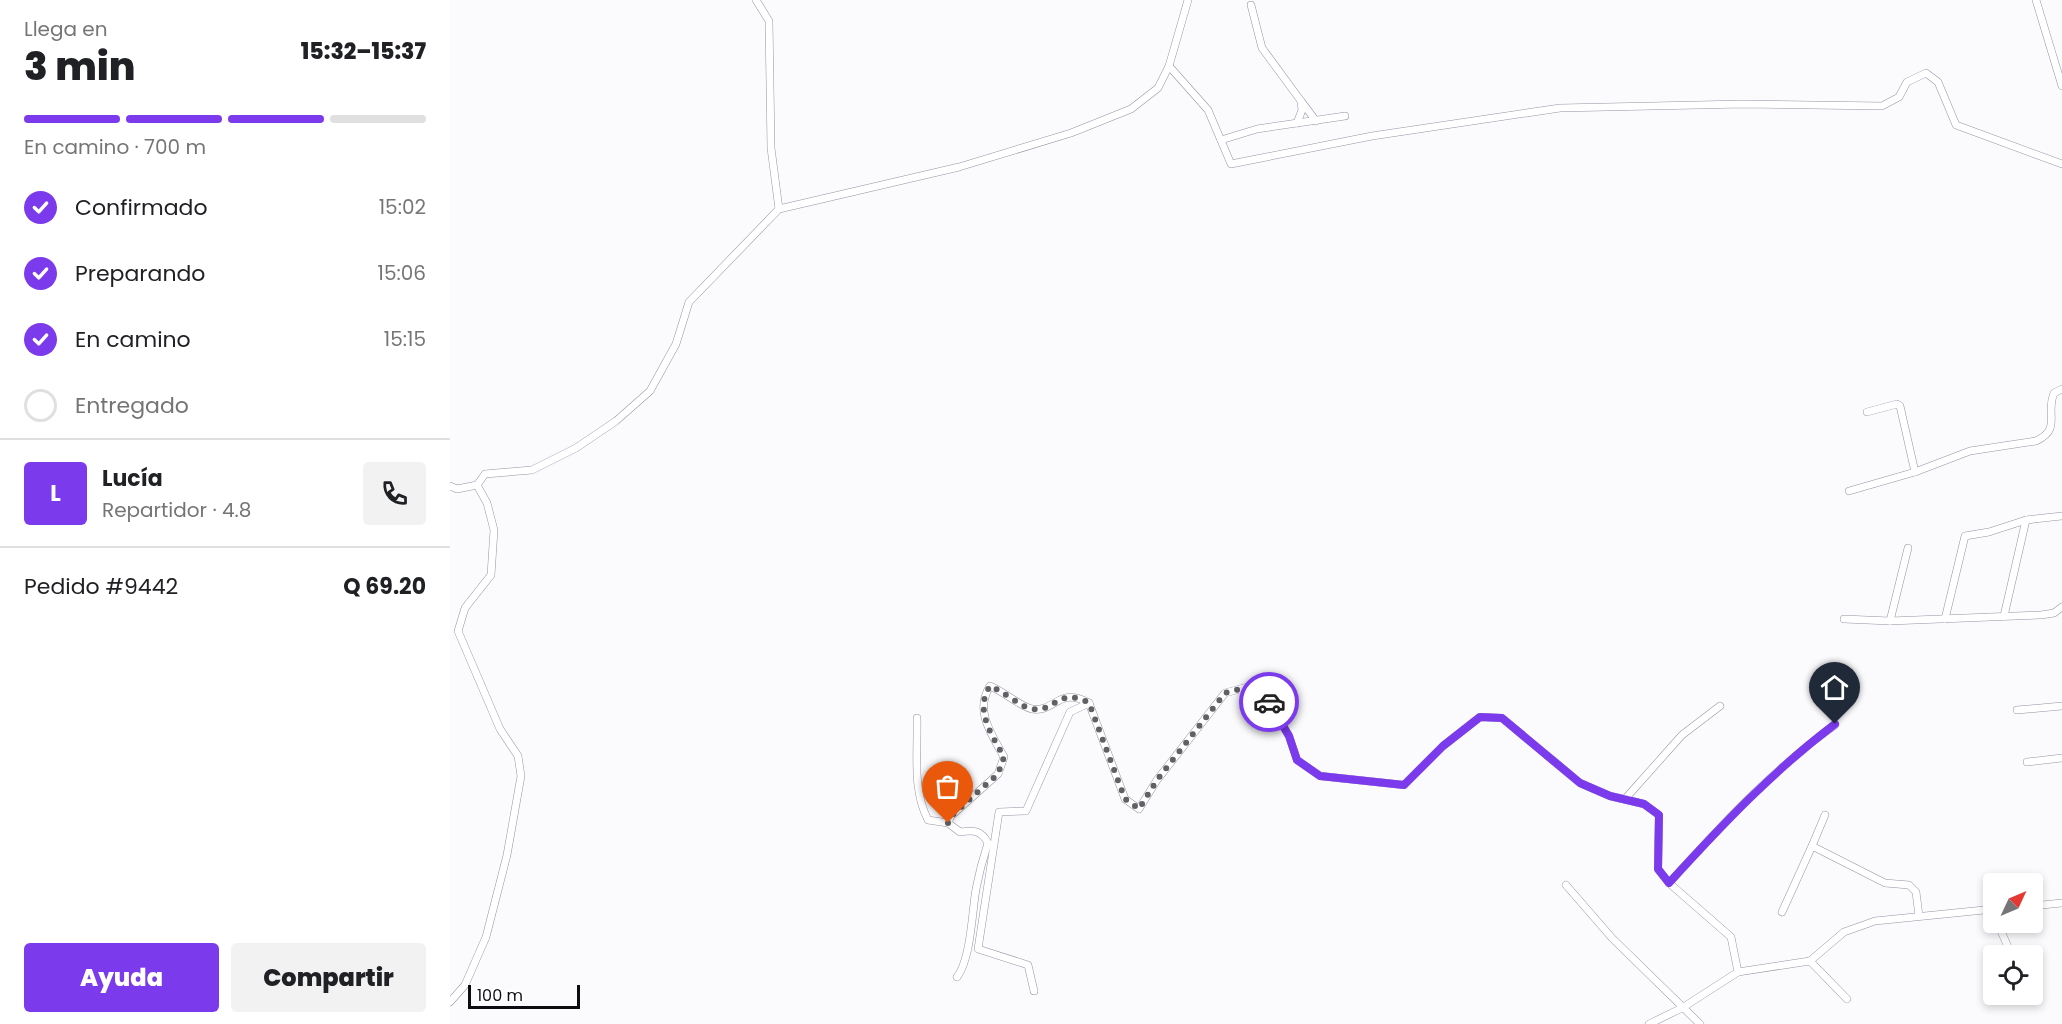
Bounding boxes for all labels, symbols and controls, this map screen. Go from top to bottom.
text: Llega en [24,15,108,43]
text: 15:32–15:37 [301,36,426,67]
text: 3 min [24,39,136,94]
text: En camino · 700 m [24,133,206,161]
icon: check [24,191,57,224]
text: Confirmado [75,192,208,223]
text: 15:02 [379,193,426,221]
icon: check [24,257,57,290]
text: Preparando [75,258,205,289]
text: 15:06 [378,259,426,287]
icon: check [24,323,57,356]
text: En camino [75,324,191,355]
text: 15:15 [384,325,426,353]
text: Entregado [75,390,189,421]
button: phone [363,462,426,525]
text: Lucía [102,463,163,494]
text: L [50,478,61,509]
text: Repartidor · 4.8 [102,496,251,524]
text: Pedido #9442 [24,571,178,602]
text: Q 69.20 [343,571,426,602]
pin [1809,662,1860,724]
icon: home [1818,671,1851,704]
courier [1239,672,1299,732]
icon: car [1253,686,1286,719]
pin [922,761,973,823]
icon: bag [931,770,964,803]
north arrow [1983,873,2043,933]
map controls [1983,873,2043,1005]
button: Ayuda [24,943,219,1012]
button: Compartir [231,943,426,1012]
button: locate [1983,945,2043,1005]
scale bar [468,982,580,1010]
text: 100 m [477,984,523,1007]

